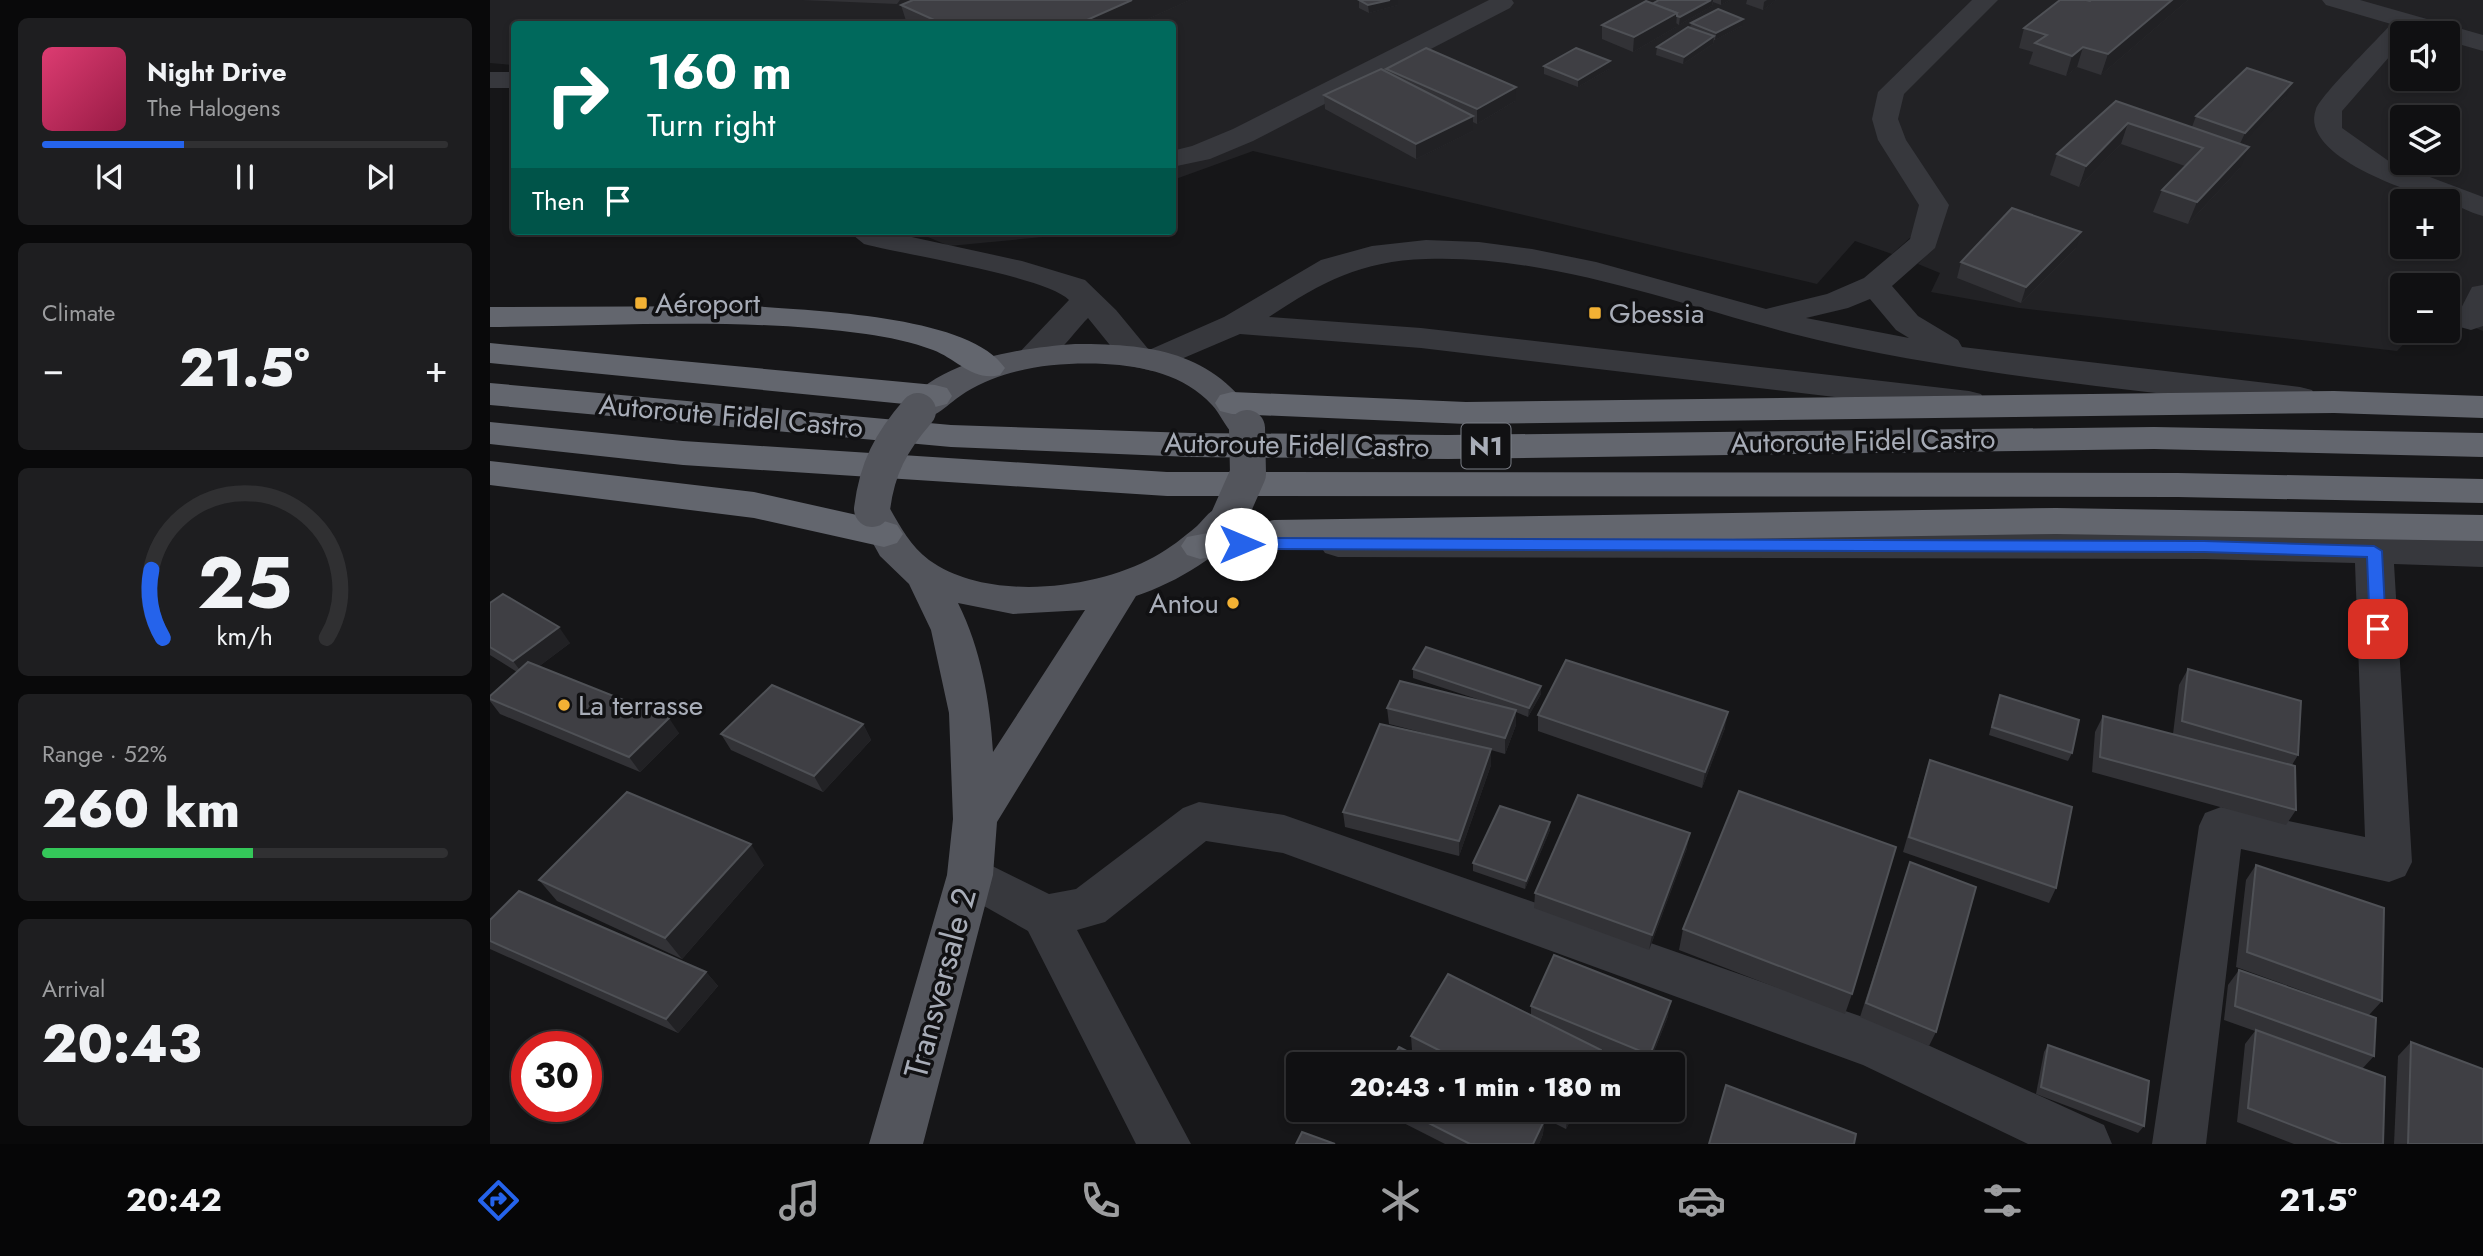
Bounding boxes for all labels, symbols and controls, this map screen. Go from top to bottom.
map controls [2390,21,2460,343]
button: sound [2390,21,2460,91]
text: 160 m [647,37,792,107]
icon: right [532,49,623,140]
text: Night Drive [147,53,287,91]
text: The Halogens [147,91,280,125]
text: Turn right [647,102,776,148]
button: layers [2390,105,2460,175]
icon: previous [91,158,129,196]
icon: pause [226,158,264,196]
icon: next [361,158,399,196]
text: Then [532,182,585,220]
icon: arrive [599,182,637,220]
button: + [2390,189,2460,259]
button: − [2390,273,2460,343]
place label: Aéroport [655,283,760,324]
place label: Gbessia [1609,293,1704,334]
marker: Aéroport [633,295,649,311]
text: Climate [42,296,115,330]
marker: Gbessia [1587,305,1603,321]
text: 21.5° [179,330,310,406]
text: − [42,341,64,396]
text: + [425,341,448,396]
street label: Autoroute Fidel Castro [597,384,865,448]
street label: Autoroute Fidel Castro [1730,418,1996,464]
street label: Autoroute Fidel Castro [1164,422,1430,468]
road number: N1 [1462,424,1510,468]
position arrow [1204,507,1278,581]
text: 25 [198,530,292,635]
place label: Antou [1149,583,1219,624]
marker: Antou [1225,595,1241,611]
pin [2348,599,2408,659]
icon: arrive [2359,610,2397,648]
text: km/h [217,618,273,654]
place label: La terrasse [578,685,703,726]
marker: La terrasse [556,697,572,713]
text: Range · 52% [42,737,167,771]
text: 260 km [42,771,240,847]
street label: Transversale 2 [892,883,988,1083]
text: Arrival [42,972,105,1006]
text: 20:43 [42,1006,201,1082]
speed limit sign: 30 [511,1031,602,1122]
text: 20:43 · 1 min · 180 m [1350,1068,1621,1106]
icon: directions [474,1176,523,1225]
icon: music [775,1176,824,1225]
icon: phone [1076,1176,1125,1225]
icon: climate [1376,1176,1425,1225]
icon: car [1677,1176,1726,1225]
icon: filters [1978,1176,2027,1225]
text: 20:42 [126,1177,222,1223]
text: 21.5° [2279,1177,2357,1223]

